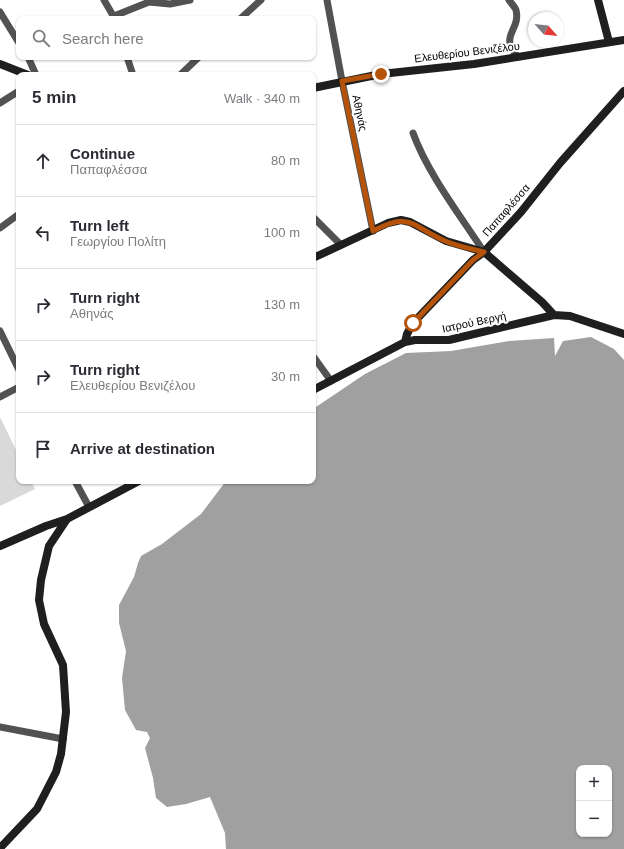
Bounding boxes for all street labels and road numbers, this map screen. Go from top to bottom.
street label: Ελευθερίου Βενιζέλου [414,40,520,64]
street label: Αθηνάς [350,94,370,132]
street label: Παπαφλέσσα [480,181,532,239]
street label: Ιατρού Βεργή [441,309,507,335]

